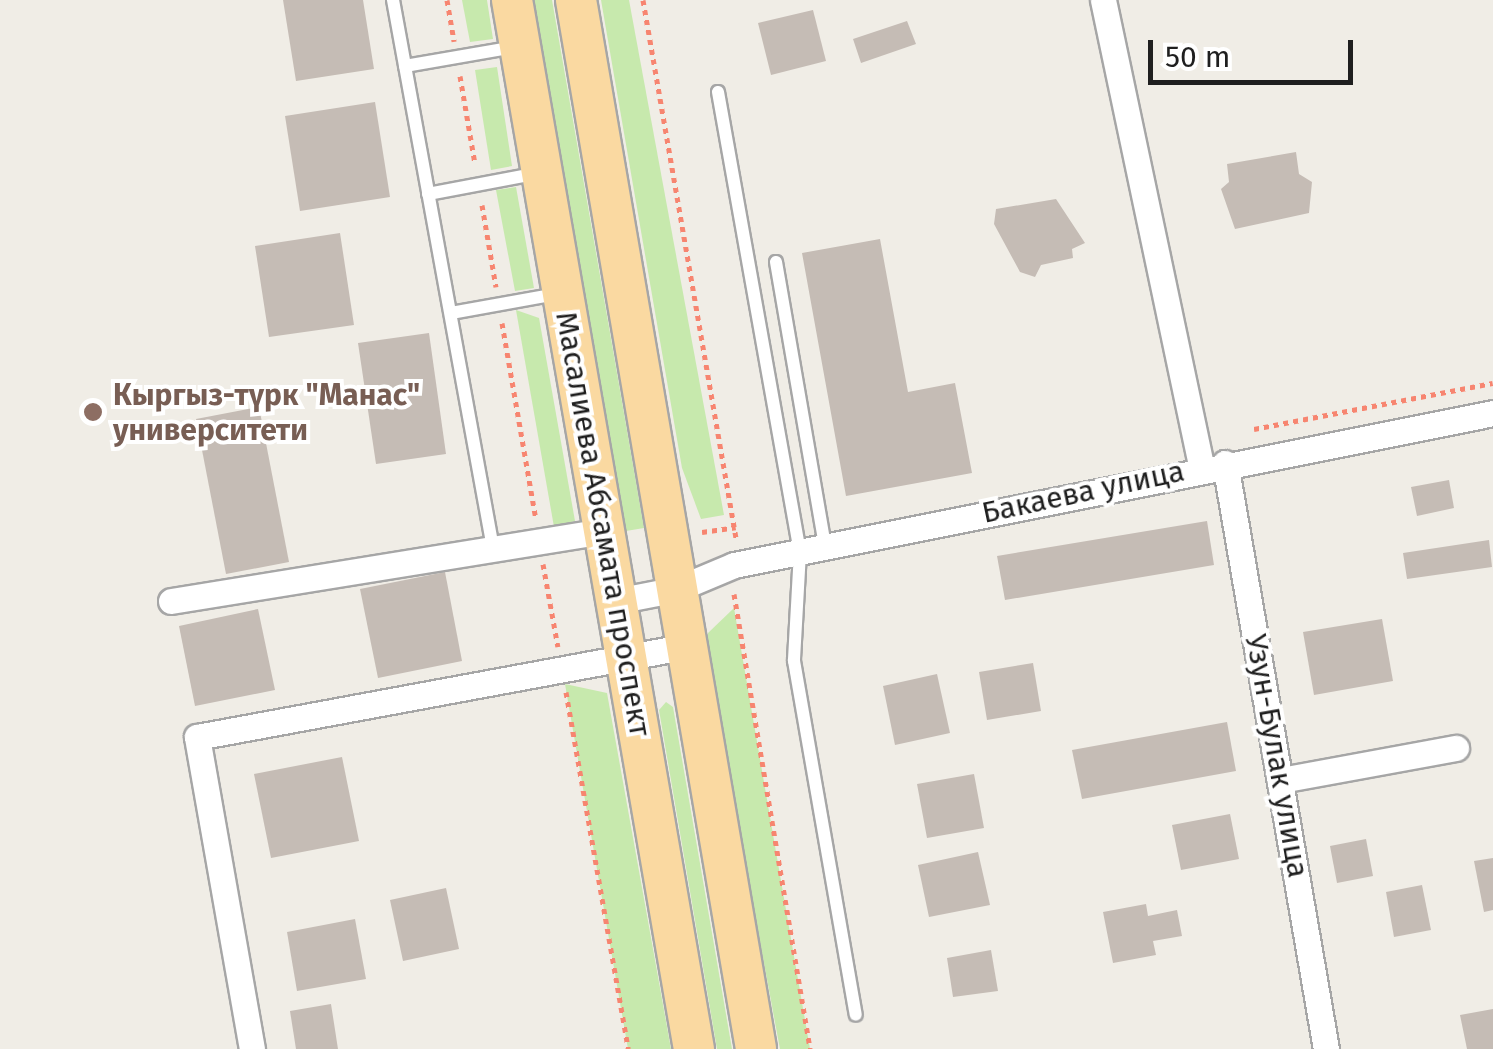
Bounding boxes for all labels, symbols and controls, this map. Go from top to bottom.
scale bar [1153,20,1358,82]
text: 50 m [1165,39,1230,75]
street label: Масалиева Абсамата проспект [548,309,658,739]
place label: Кыргыз-түрк "Манас" университети [113,377,420,448]
marker: Кыргыз-түрк "Манас" университети [82,401,104,423]
street label: Бакаева улица [979,453,1187,531]
street label: Узун-Булак улица [1238,631,1316,881]

